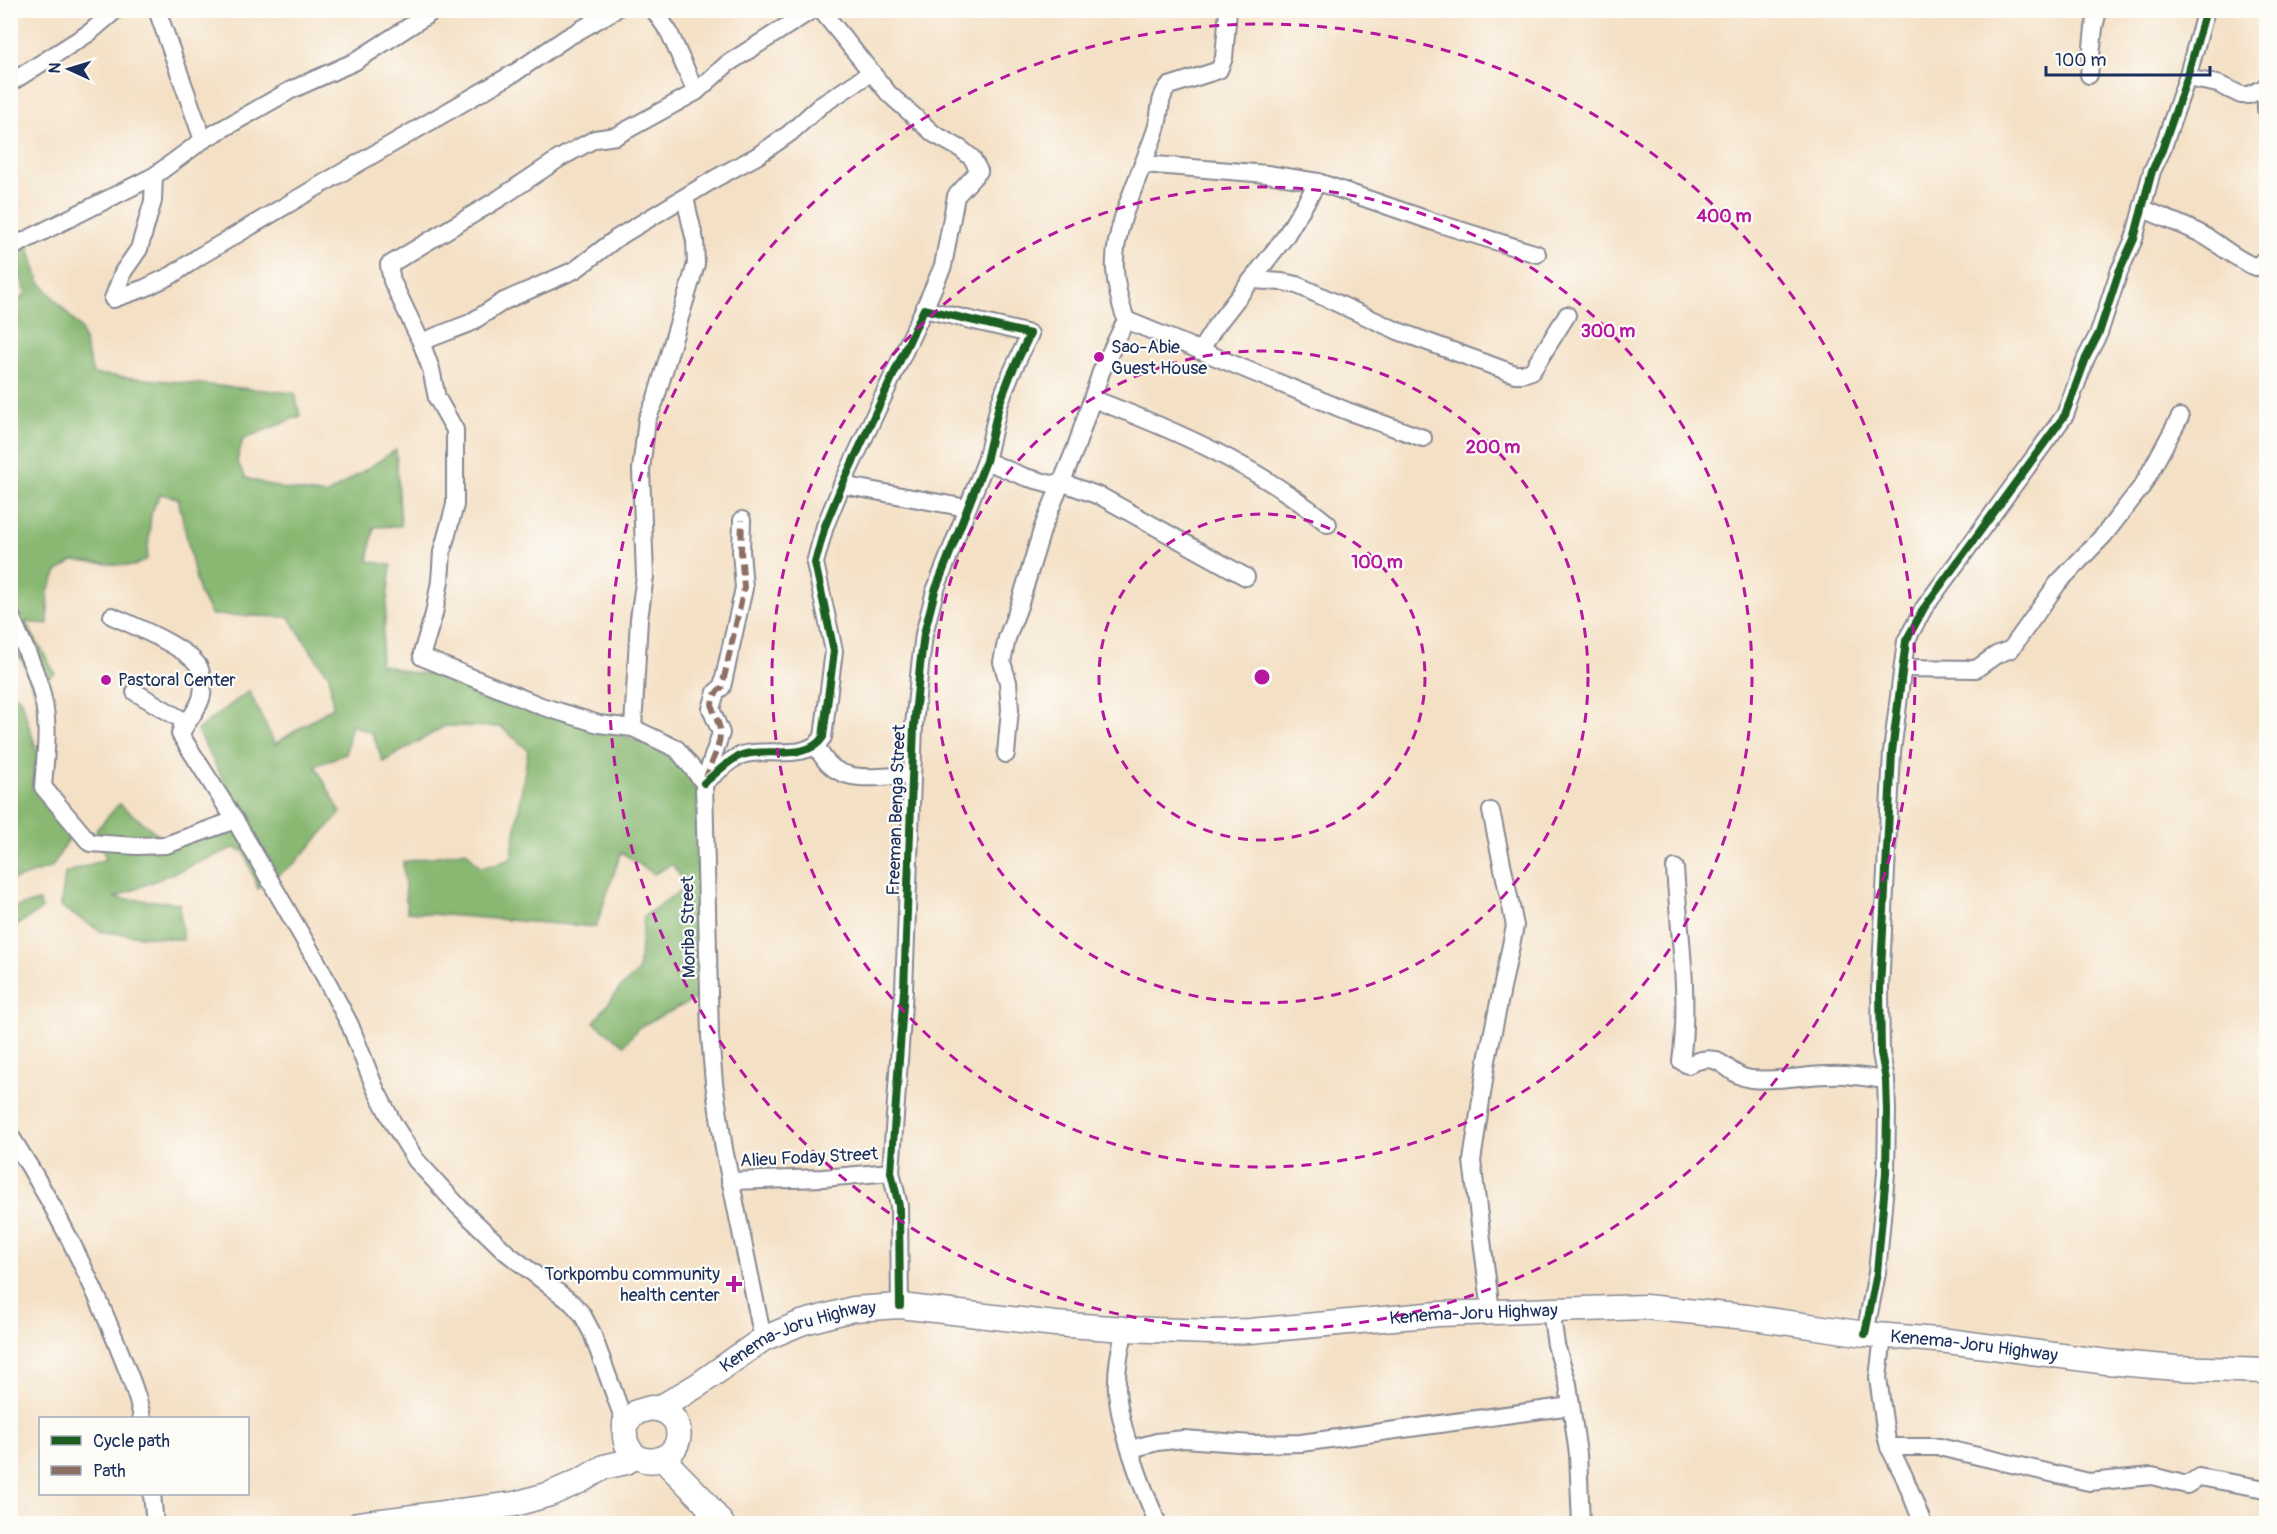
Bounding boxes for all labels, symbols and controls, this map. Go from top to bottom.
north arrow [39,39,99,99]
scale bar [2046,39,2210,77]
text: 100 m [2055,49,2107,72]
text: N [45,62,65,74]
text: 400 m [1697,205,1751,228]
text: 300 m [1581,320,1635,343]
place label: Sao-Abie Guest House [1111,336,1207,380]
marker: Sao-Abie Guest House [1092,350,1106,364]
text: 200 m [1466,436,1520,459]
text: 100 m [1351,551,1403,574]
centre of rings [1252,667,1272,687]
place label: Pastoral Center [118,669,236,692]
marker: Pastoral Center [99,673,113,687]
street label: Freeman Benga Street [882,723,911,896]
street label: Moriba Street [676,875,701,978]
street label: Alieu Foday Street [739,1142,879,1173]
place label: Torkpombu community health center [544,1263,721,1307]
marker: Torkpombu community health center [725,1275,743,1293]
street label: Kenema-Joru Highway [715,1297,877,1378]
street label: Kenema-Joru Highway [1388,1299,1558,1330]
street label: Kenema-Joru Highway [1889,1325,2059,1367]
legend [39,1417,249,1495]
text: Cycle path [93,1430,170,1453]
text: Path [93,1460,126,1483]

